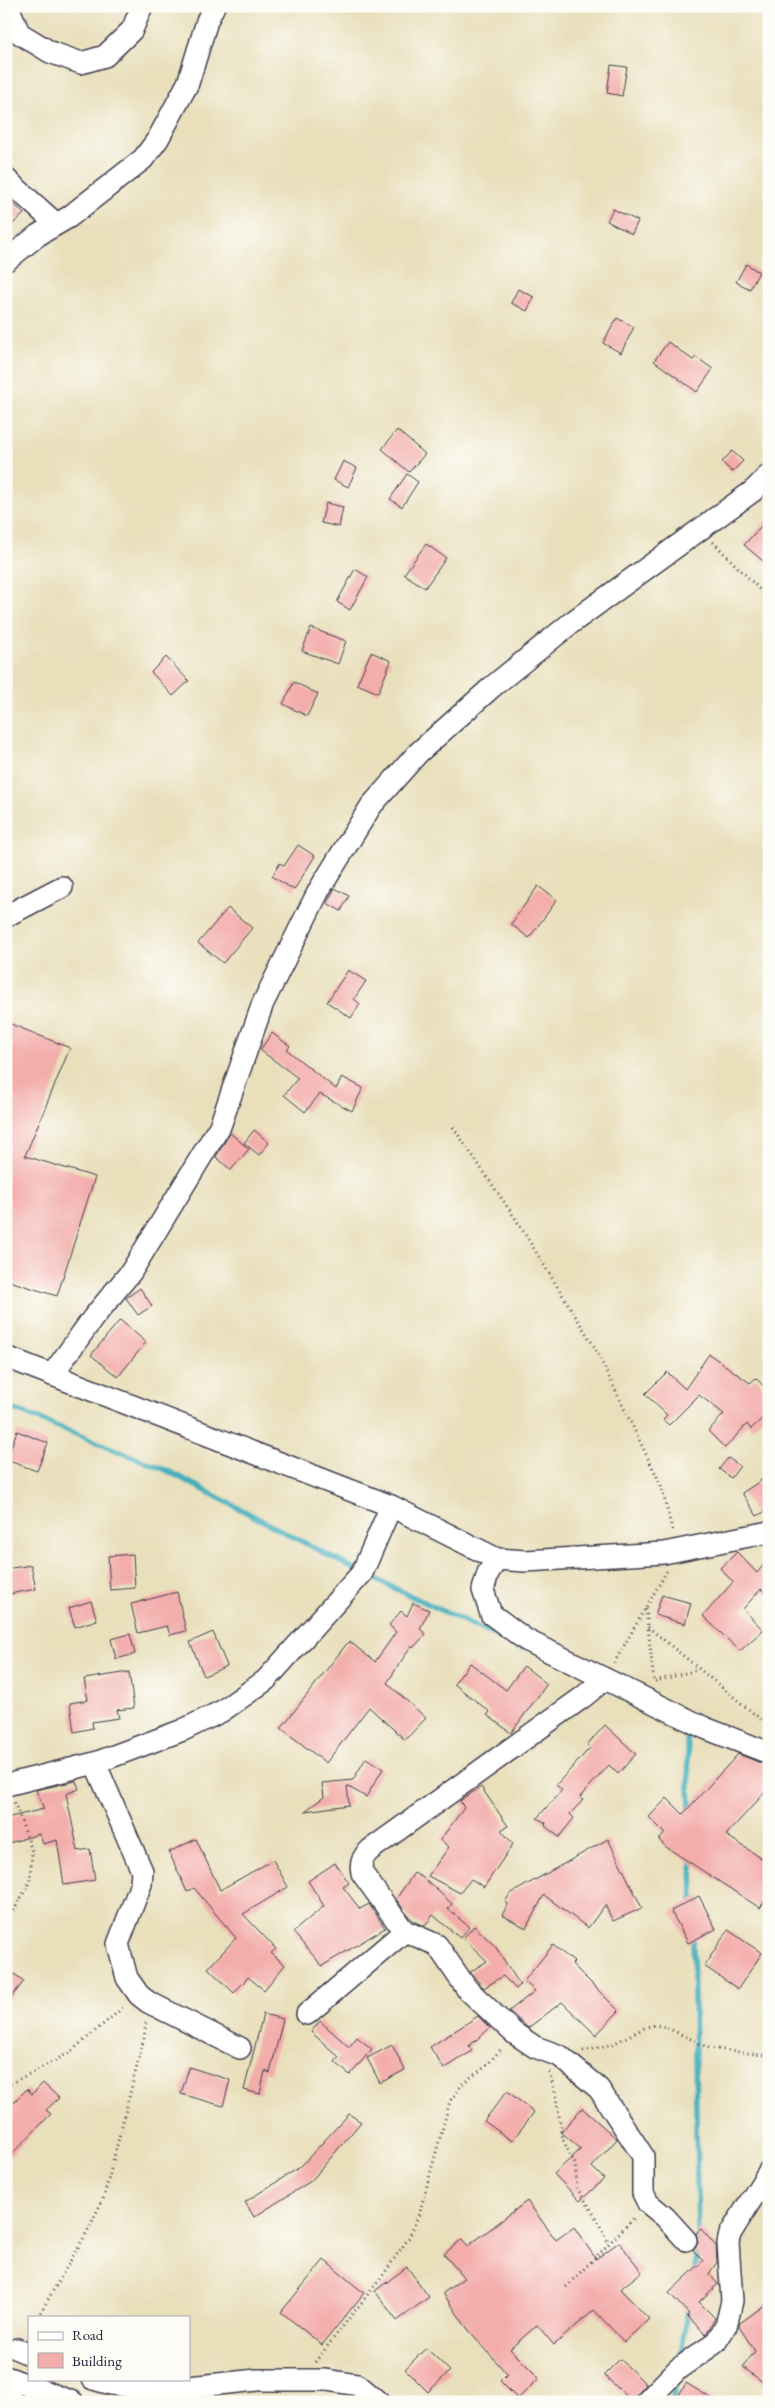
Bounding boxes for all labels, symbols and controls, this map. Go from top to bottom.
legend [28,2316,190,2380]
text: Road [72,2325,104,2344]
text: Building [72,2351,122,2370]

